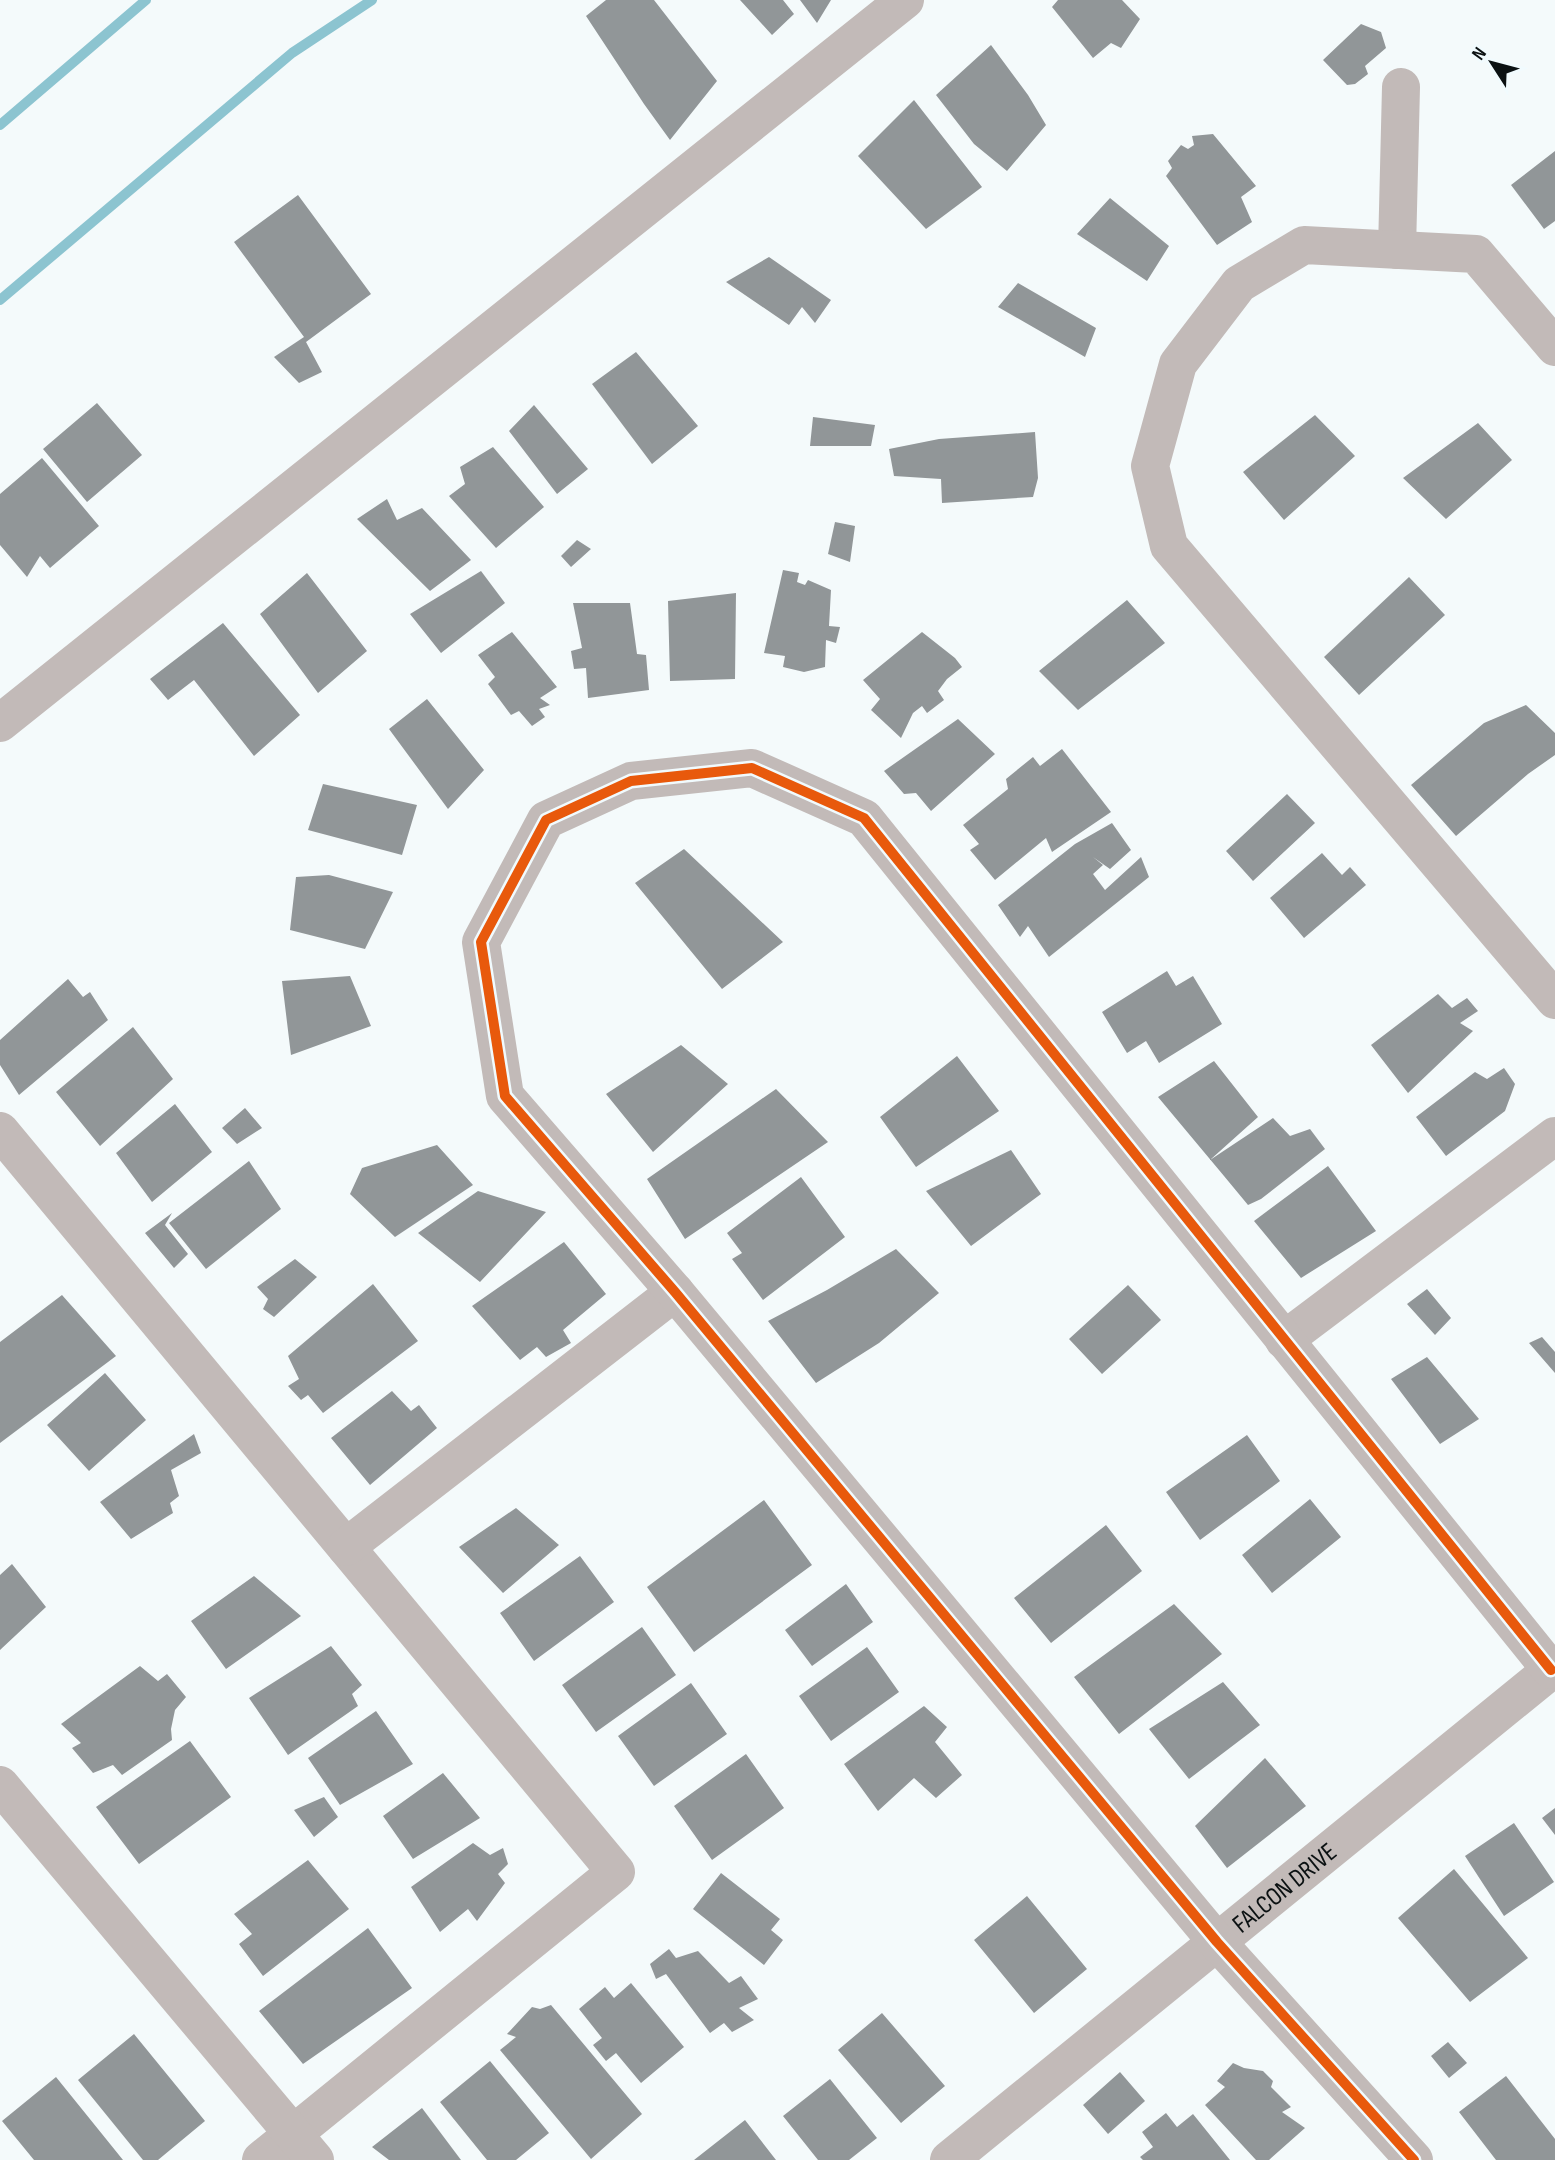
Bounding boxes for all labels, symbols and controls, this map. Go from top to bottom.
north arrow [1457,28,1527,98]
text: N [1467,43,1492,65]
street label: FALCON DRIVE [1227,1837,1343,1940]

